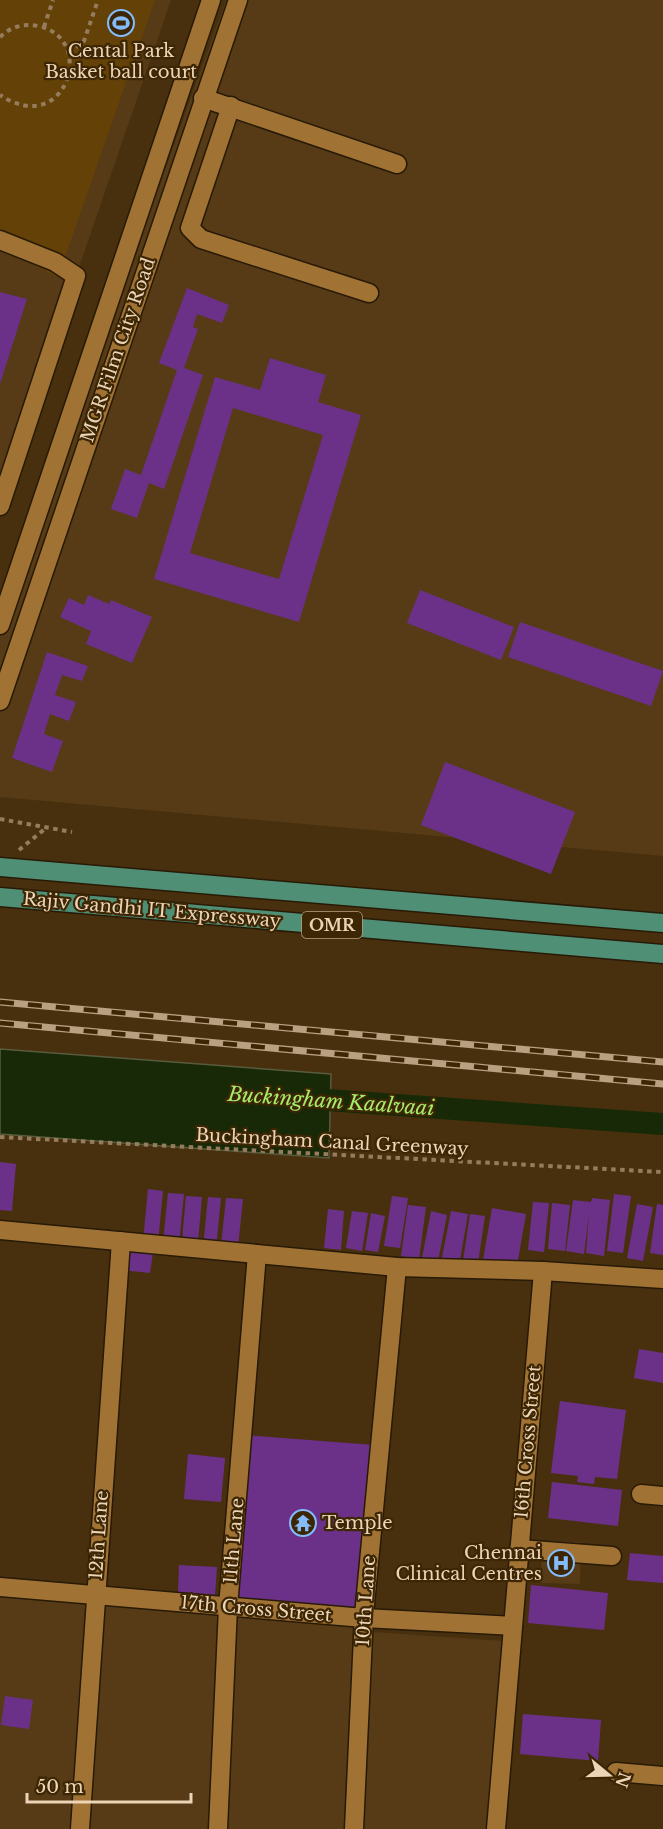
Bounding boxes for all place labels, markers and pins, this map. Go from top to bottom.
sports icon: Cental Park Basket ball court [106,8,136,38]
place label: Cental Park Basket ball court [45,40,197,83]
temple icon: Temple [288,1508,318,1538]
place label: Temple [322,1512,393,1534]
place label: Chennai Clinical Centres [396,1542,542,1585]
hospital icon: Chennai Clinical Centres [546,1548,576,1578]

